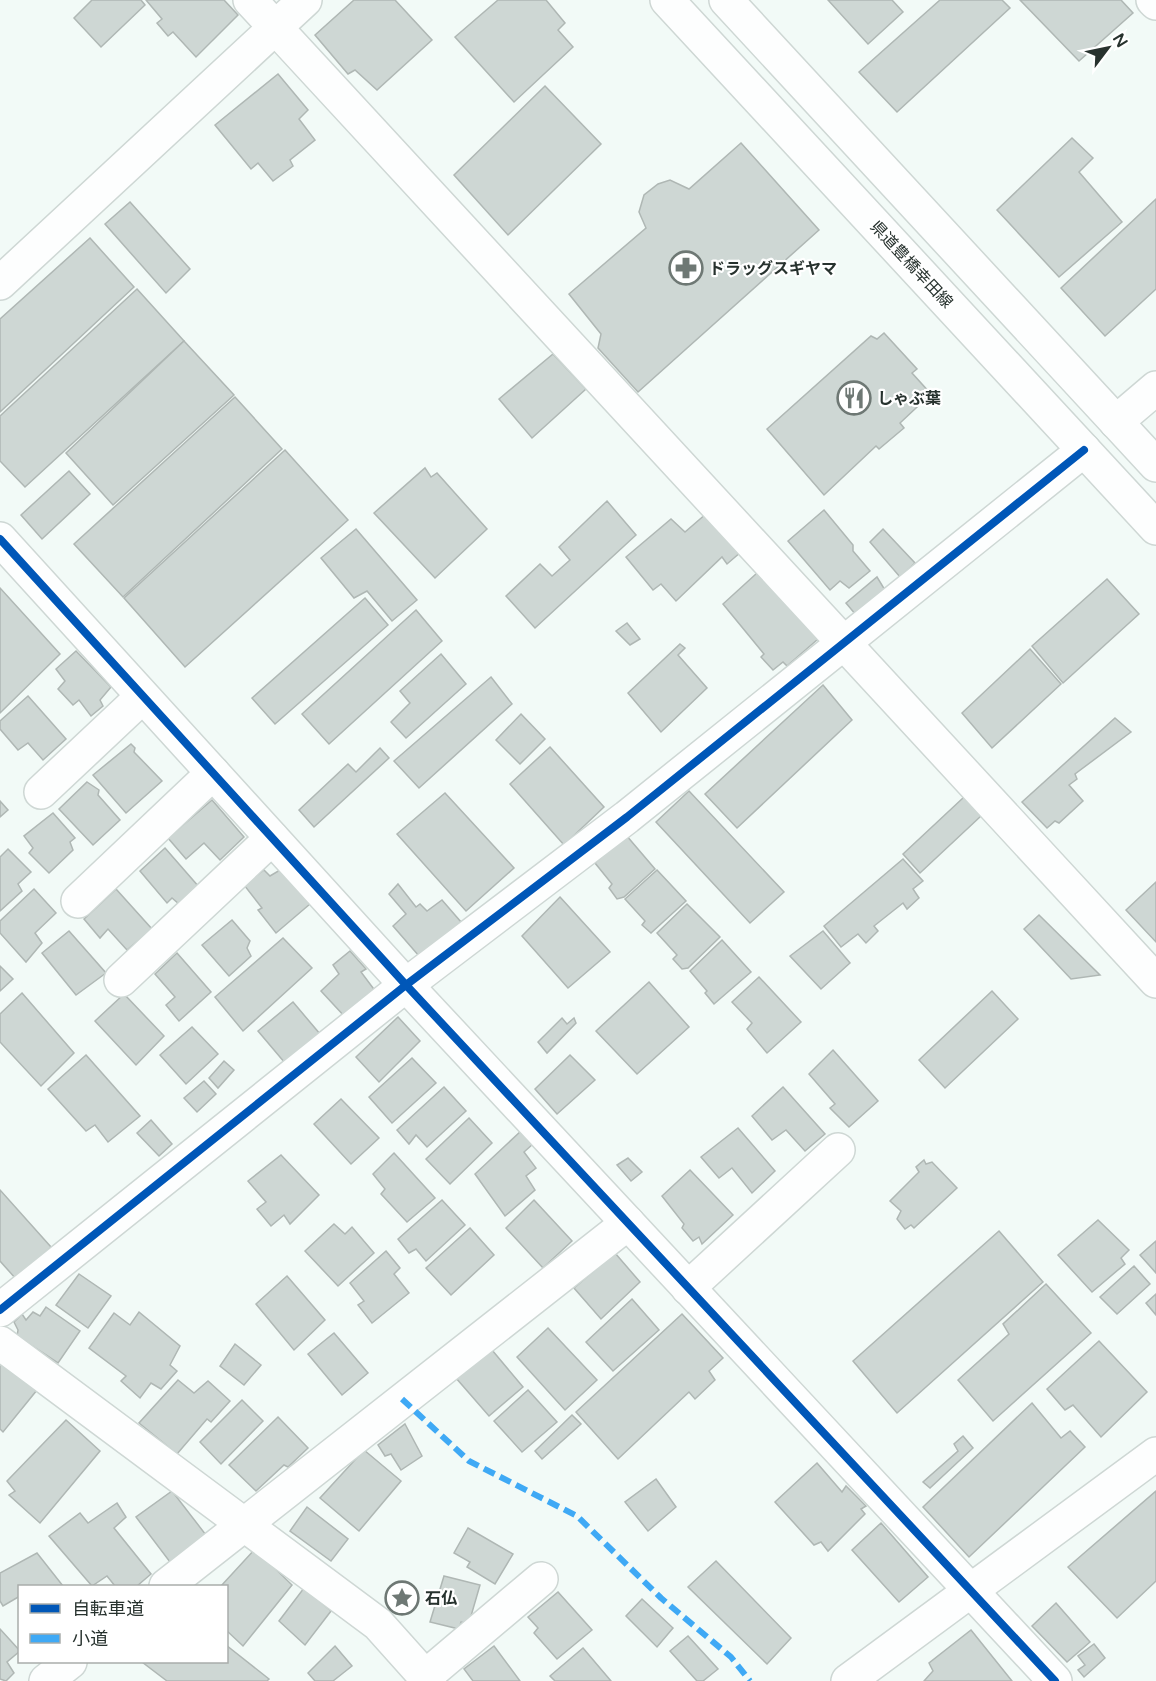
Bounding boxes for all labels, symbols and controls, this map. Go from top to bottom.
north arrow [1078,18,1138,78]
text: N [1108,30,1132,51]
street label: 県道豊橋幸田線 [866,217,957,312]
pharmacy icon: ドラッグスギヤマ [668,250,704,286]
place label: ドラッグスギヤマ [709,259,837,279]
restaurant icon: しゃぶ葉 [836,380,872,416]
place label: しゃぶ葉 [877,389,941,409]
place icon: 石仏 [384,1580,420,1616]
legend [18,1585,228,1663]
place label: 石仏 [425,1589,457,1609]
text: 自転車道 [72,1598,144,1620]
text: 小道 [72,1628,108,1650]

